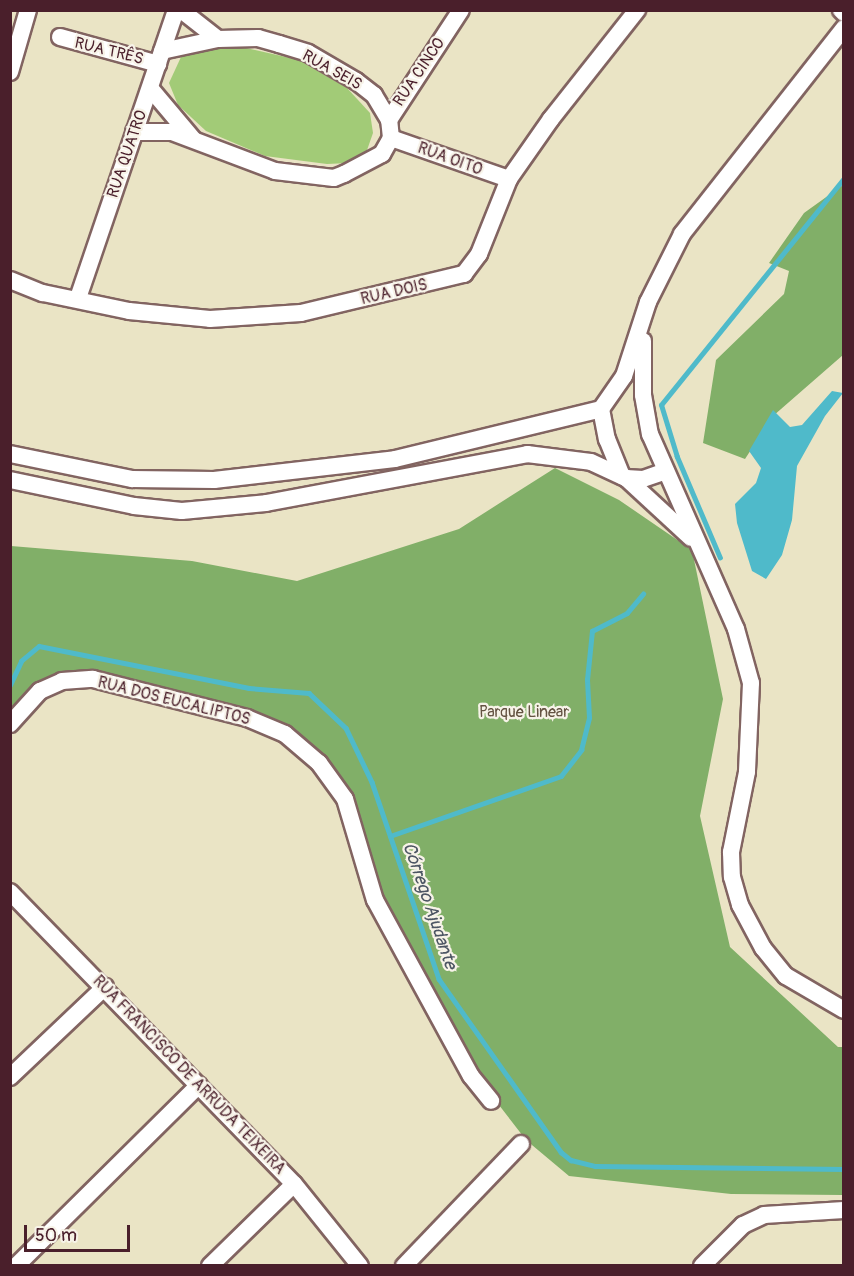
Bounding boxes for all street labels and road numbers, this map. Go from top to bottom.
street label: RUA TRÊS [73,33,145,69]
street label: RUA CINCO [389,34,449,110]
street label: RUA SEIS [299,46,365,94]
street label: RUA QUATRO [103,108,151,200]
street label: RUA OITO [415,138,485,180]
street label: RUA DOIS [359,275,429,309]
street label: RUA DOS EUCALIPTOS [96,673,252,729]
street label: RUA FRANCISCO DE ARRUDA TEIXEIRA [89,972,289,1178]

